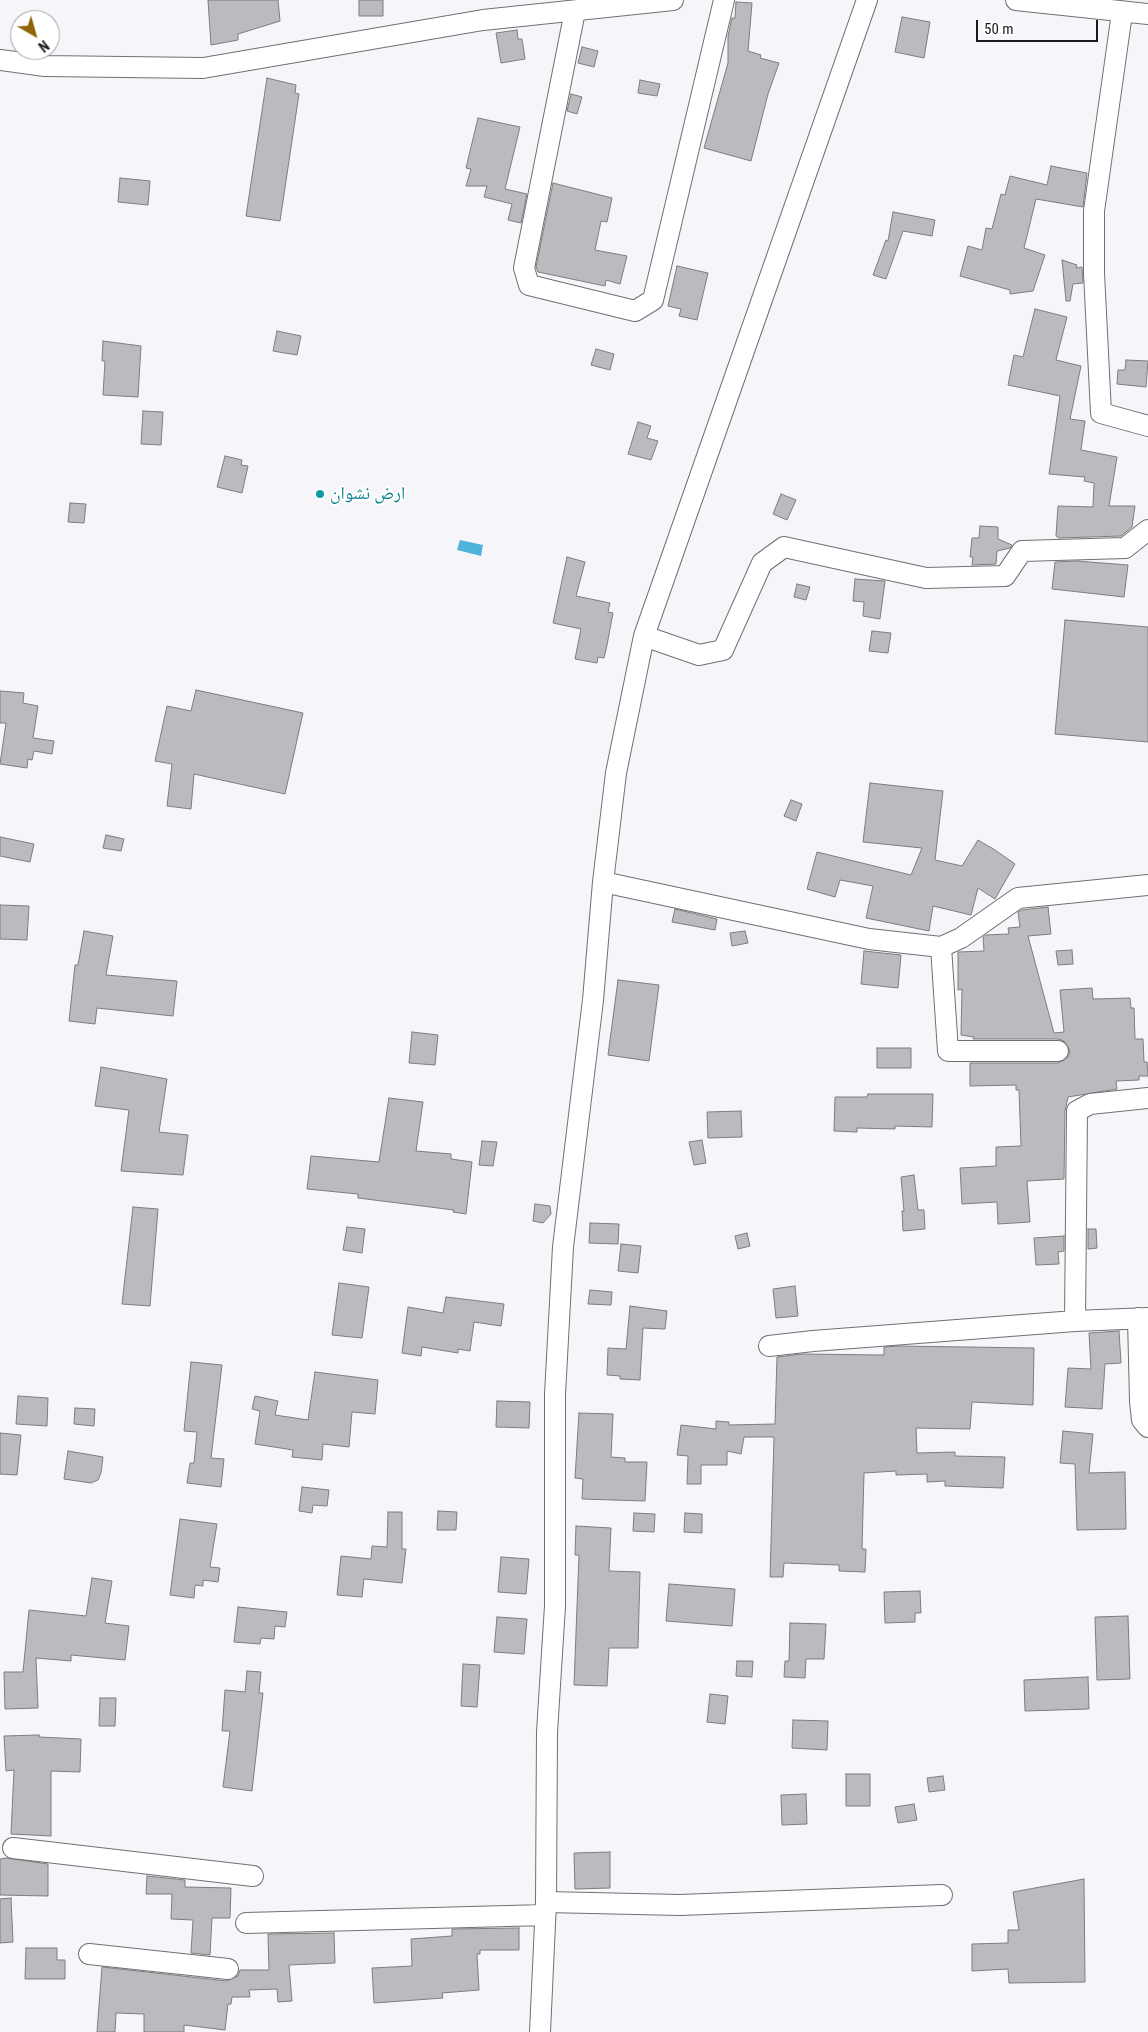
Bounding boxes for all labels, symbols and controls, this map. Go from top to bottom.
north arrow [10,10,60,60]
scale bar [978,10,1100,42]
text: 50 m [984,20,1014,38]
text: N [35,37,52,55]
place label: ارض نشوان [330,483,405,505]
marker: ارض نشوان [314,488,326,500]

